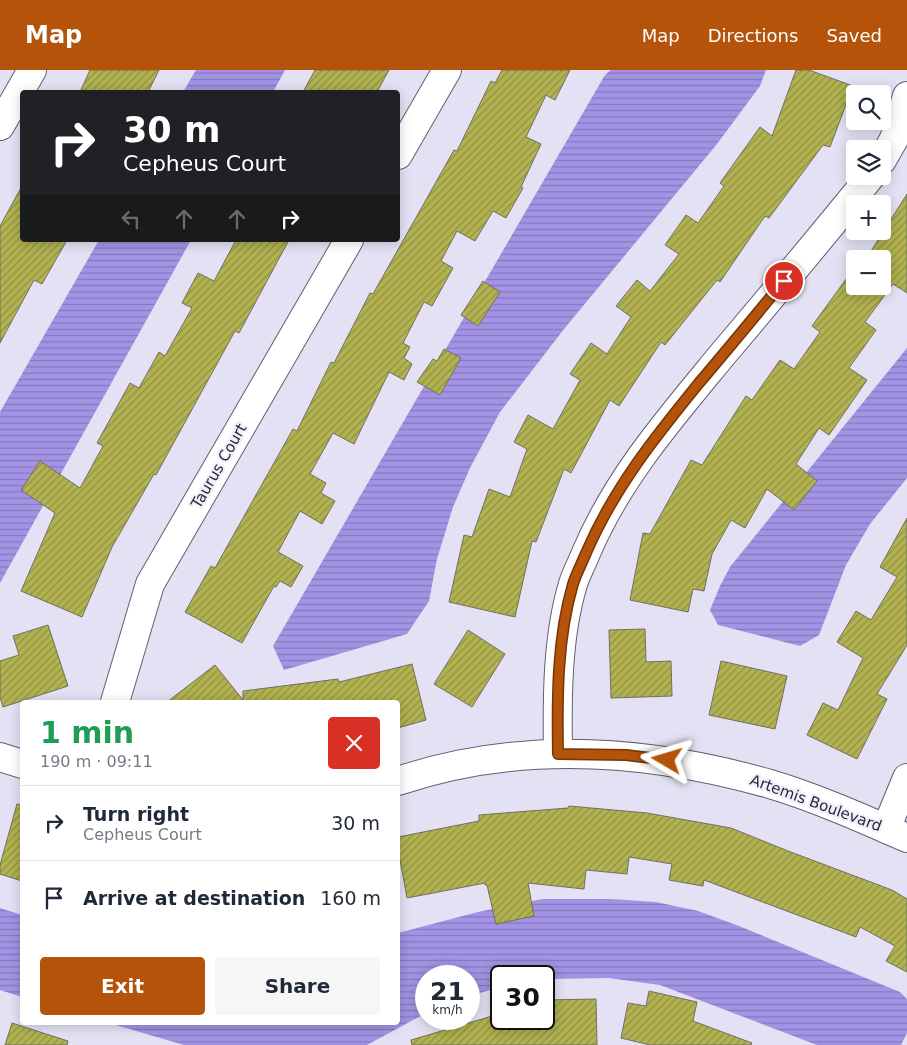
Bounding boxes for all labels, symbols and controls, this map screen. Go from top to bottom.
text: Map [25,21,82,49]
text: Map [642,25,680,46]
text: Directions [708,25,798,46]
text: Saved [826,25,882,46]
map controls [846,85,891,295]
button: search [846,85,891,130]
icon: right [40,110,105,175]
text: 30 m [123,110,220,150]
button: layers [846,140,891,185]
text: Cepheus Court [123,151,286,176]
button: + [846,195,891,240]
icon: left [117,205,145,233]
icon: ahead [170,205,198,233]
icon: ahead [223,205,251,233]
icon: right [276,205,304,233]
button: − [846,250,891,295]
pin [763,260,805,302]
icon: arrive [770,267,798,295]
street label: Taurus Court [187,420,251,512]
text: 1 min [40,715,134,750]
button: close [328,717,380,769]
position arrow [640,733,692,785]
text: 190 m · 09:11 [40,752,153,771]
street label: Artemis Boulevard [748,771,884,835]
text: Turn right [83,803,189,825]
icon: right [40,809,68,837]
text: 30 m [331,812,380,834]
text: Cepheus Court [83,825,202,844]
icon: arrive [40,884,68,912]
text: Arrive at destination [83,887,305,909]
text: 160 m [320,887,381,909]
button: Exit [40,957,205,1015]
button: Share [215,957,380,1015]
speed limit sign: 30 [490,965,555,1030]
text: 21 [430,977,465,1006]
text: km/h [432,1003,463,1017]

